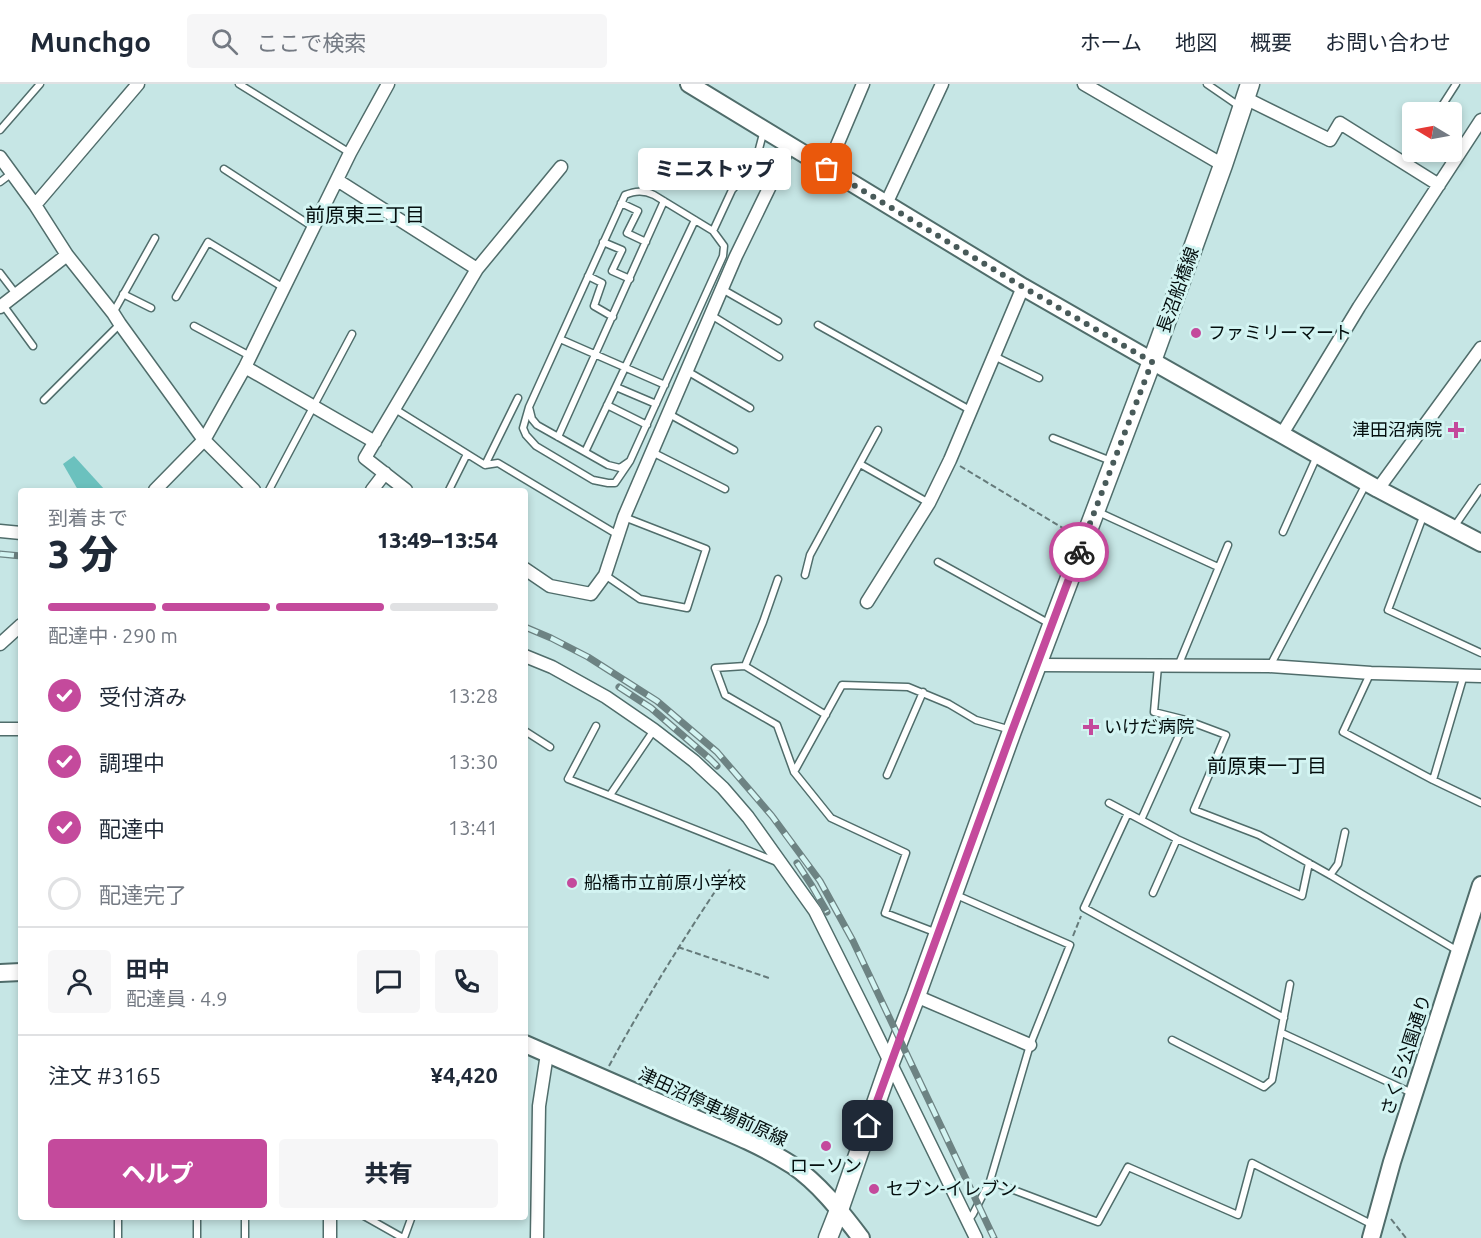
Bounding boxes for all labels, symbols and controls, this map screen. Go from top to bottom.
search box [187,14,607,68]
icon: search [208,25,241,58]
text: Munchgo [30,26,151,57]
text: ここで検索 [256,30,366,55]
text: ホーム [1080,30,1142,54]
text: 地図 [1175,30,1217,54]
text: 概要 [1250,30,1292,54]
text: お問い合わせ [1325,30,1451,54]
north arrow [1402,102,1462,162]
map controls [1402,102,1462,162]
pin [801,143,852,194]
callout: ミニストップ [638,148,791,190]
icon: bag [810,152,843,185]
text: ミニストップ [655,157,775,180]
district label: 前原東三丁目 [305,203,425,226]
street label: 長沼船橋線 [1152,244,1202,335]
place label: ファミリーマート [1208,322,1352,342]
marker: ファミリーマート [1189,326,1203,340]
place label: 津田沼病院 [1352,419,1442,439]
marker: 津田沼病院 [1447,421,1465,439]
text: 到着まで [48,506,128,529]
courier [1049,522,1109,582]
text: 13:49–13:54 [377,527,498,552]
text: 3 分 [48,532,118,575]
icon: bike [1063,536,1096,569]
text: 配達中 · 290 m [48,624,178,647]
icon: check [48,679,81,712]
text: 受付済み [99,684,187,709]
text: 13:28 [448,684,498,707]
place label: いけだ病院 [1104,716,1194,736]
marker: いけだ病院 [1082,718,1100,736]
icon: check [48,745,81,778]
text: 調理中 [99,750,165,775]
text: 13:30 [448,750,498,773]
district label: 前原東一丁目 [1207,754,1327,777]
icon: check [48,811,81,844]
text: 配達中 [99,816,165,841]
text: 13:41 [448,816,498,839]
place label: 船橋市立前原小学校 [584,872,746,892]
marker: 船橋市立前原小学校 [565,876,579,890]
text: 配達完了 [99,882,187,907]
button: person [48,950,111,1013]
button: chat [357,950,420,1013]
button: phone [435,950,498,1013]
text: 田中 [126,956,170,981]
text: 配達員 · 4.9 [126,987,228,1010]
street label: さくら公園通り [1376,992,1434,1118]
text: ¥4,420 [431,1062,498,1087]
text: 注文 #3165 [48,1063,161,1088]
street label: 津田沼停車場前原線 [636,1063,791,1149]
pin [842,1100,893,1151]
icon: home [851,1109,884,1142]
button: ヘルプ [48,1139,267,1208]
button: 共有 [279,1139,498,1208]
marker: ローソン [819,1139,833,1153]
place label: ローソン [790,1155,862,1175]
place label: セブン-イレブン [886,1178,1017,1198]
marker: セブン-イレブン [867,1182,881,1196]

